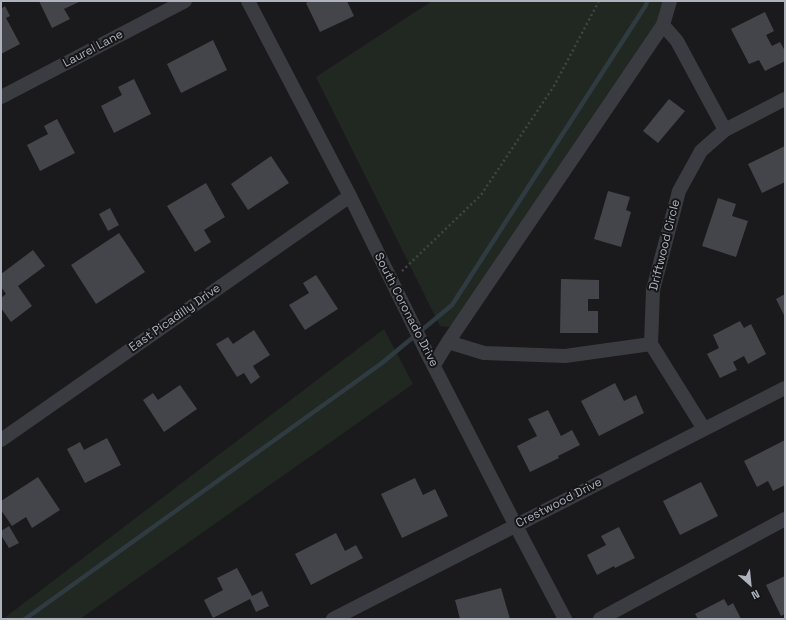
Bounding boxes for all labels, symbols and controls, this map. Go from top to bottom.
street label: Laurel Lane [60,27,126,71]
street label: Driftwood Circle [647,198,683,292]
street label: South Coronado Drive [371,251,441,369]
street label: East Picadilly Drive [127,281,223,355]
street label: Crestwood Drive [514,475,604,531]
north arrow [730,564,770,604]
text: N [749,587,762,603]

